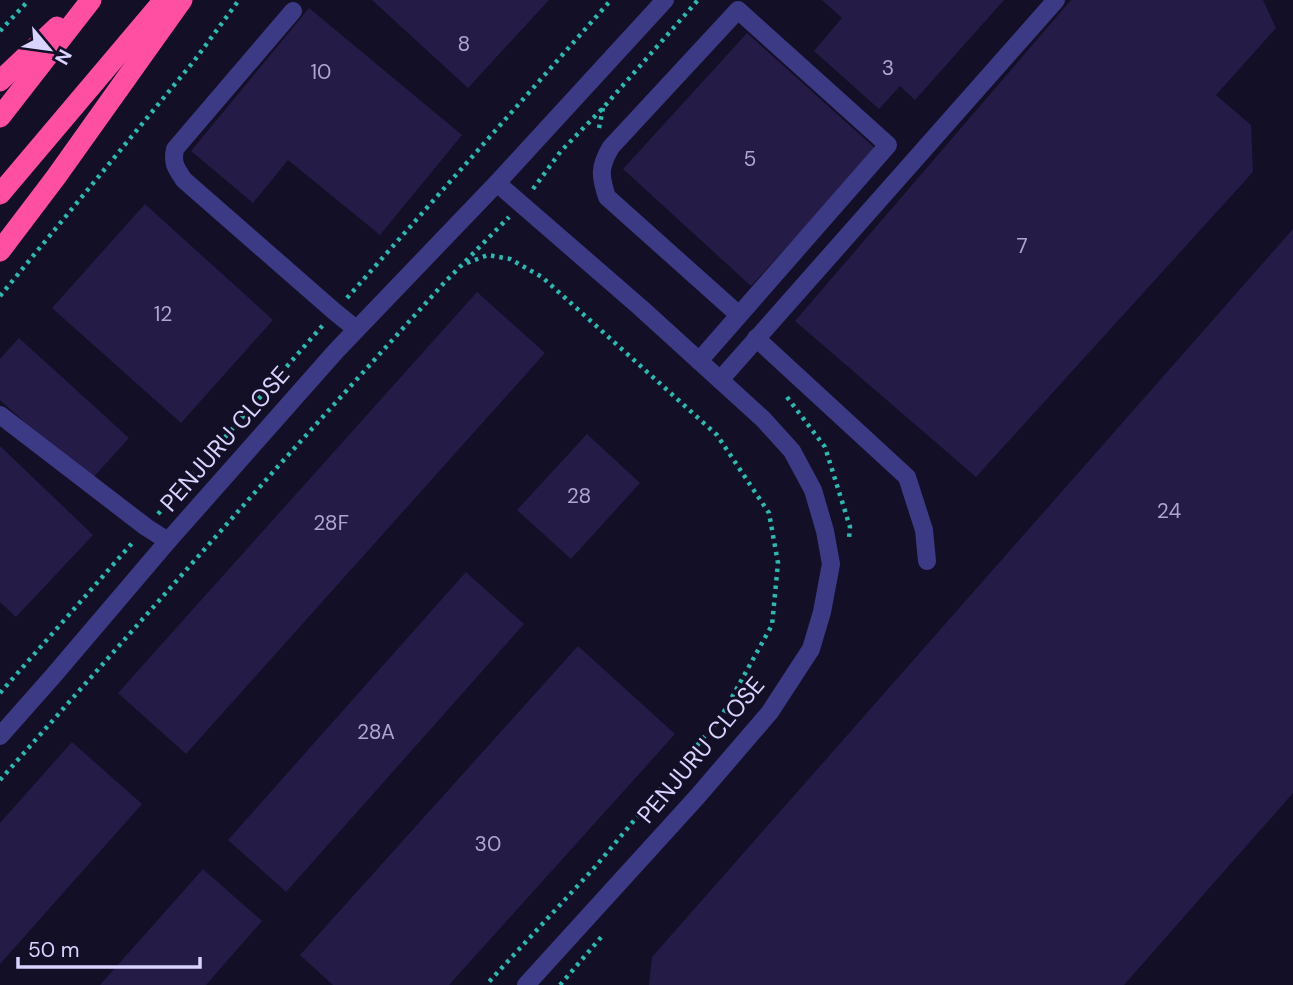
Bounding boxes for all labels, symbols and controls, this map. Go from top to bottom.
north arrow [14,14,84,84]
house number: 8 [458,30,470,58]
text: N [49,45,78,69]
house number: 3 [882,54,894,82]
house number: 10 [311,58,331,86]
house number: 5 [744,145,756,173]
house number: 7 [1016,232,1028,260]
house number: 12 [154,300,172,328]
street label: PENJURU CLOSE [153,360,296,518]
house number: 28 [567,482,591,510]
house number: 24 [1157,497,1181,525]
house number: 28F [313,509,349,537]
street label: PENJURU CLOSE [630,670,771,830]
house number: 28A [357,718,395,746]
house number: 30 [475,830,501,858]
scale bar [18,926,200,970]
text: 50 m [28,936,79,964]

